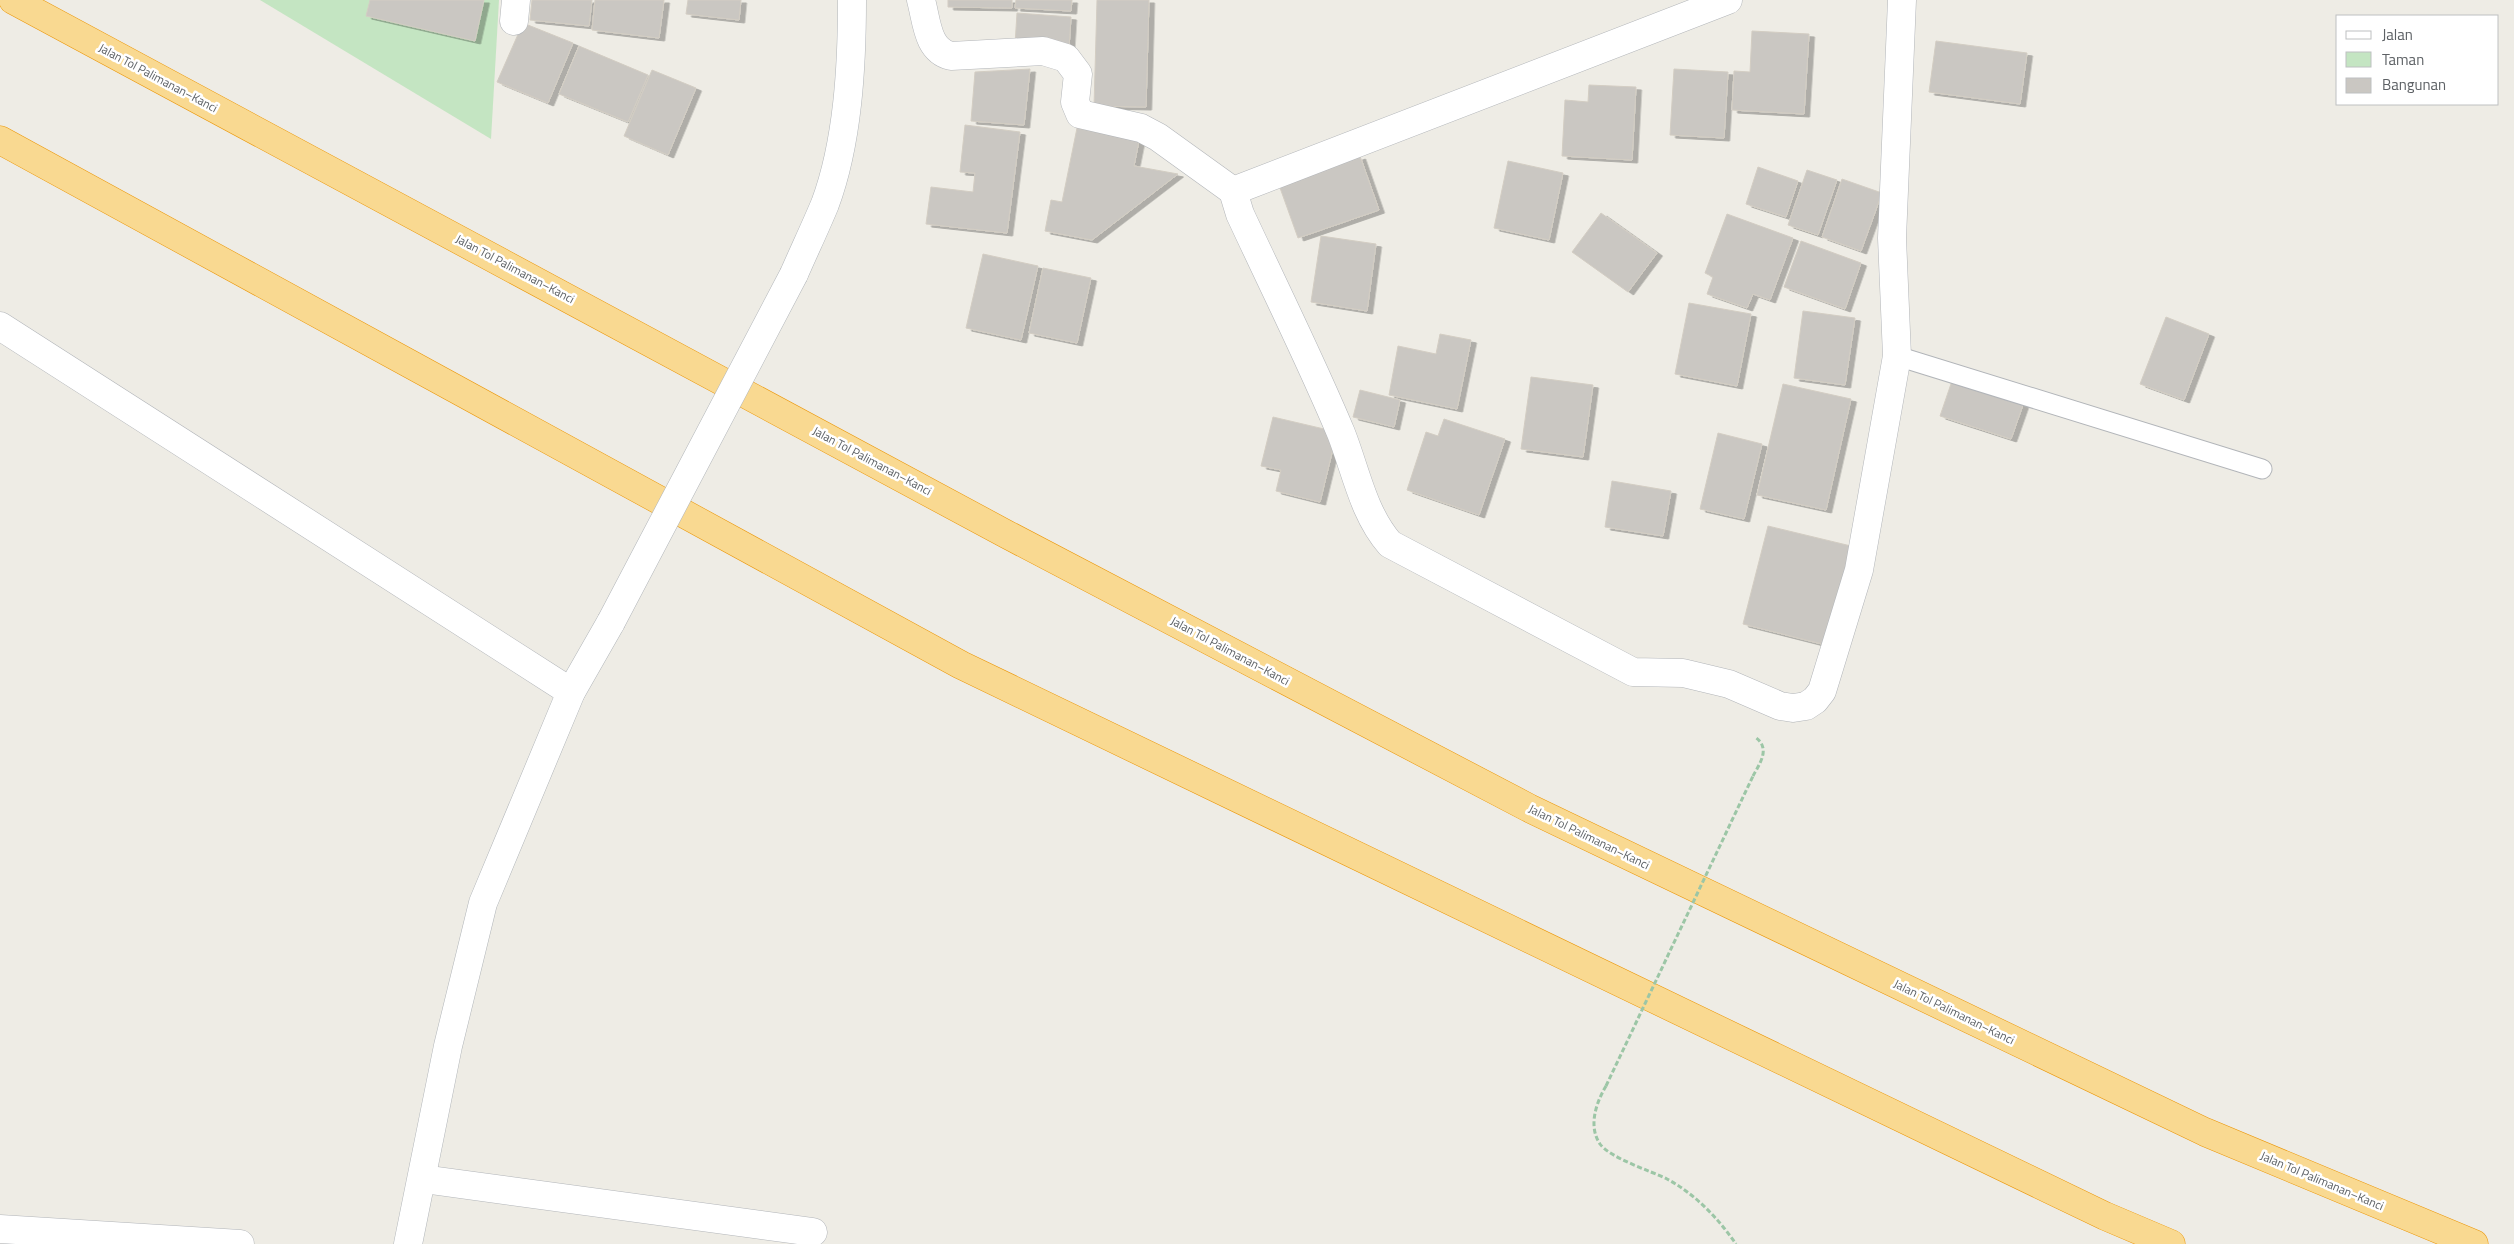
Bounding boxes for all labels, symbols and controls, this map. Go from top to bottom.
legend [2336,15,2499,105]
text: Jalan [2382,23,2413,46]
street label: Jalan Tol Palimanan–Kanci [95,38,221,117]
text: Taman [2382,48,2424,71]
text: Bangunan [2382,73,2446,96]
street label: Jalan Tol Palimanan–Kanci [452,229,578,308]
street label: Jalan Tol Palimanan–Kanci [809,421,935,500]
street label: Jalan Tol Palimanan–Kanci [1167,611,1293,690]
street label: Jalan Tol Palimanan–Kanci [1526,799,1653,874]
street label: Jalan Tol Palimanan–Kanci [1891,974,2018,1049]
street label: Jalan Tol Palimanan–Kanci [2258,1146,2387,1215]

